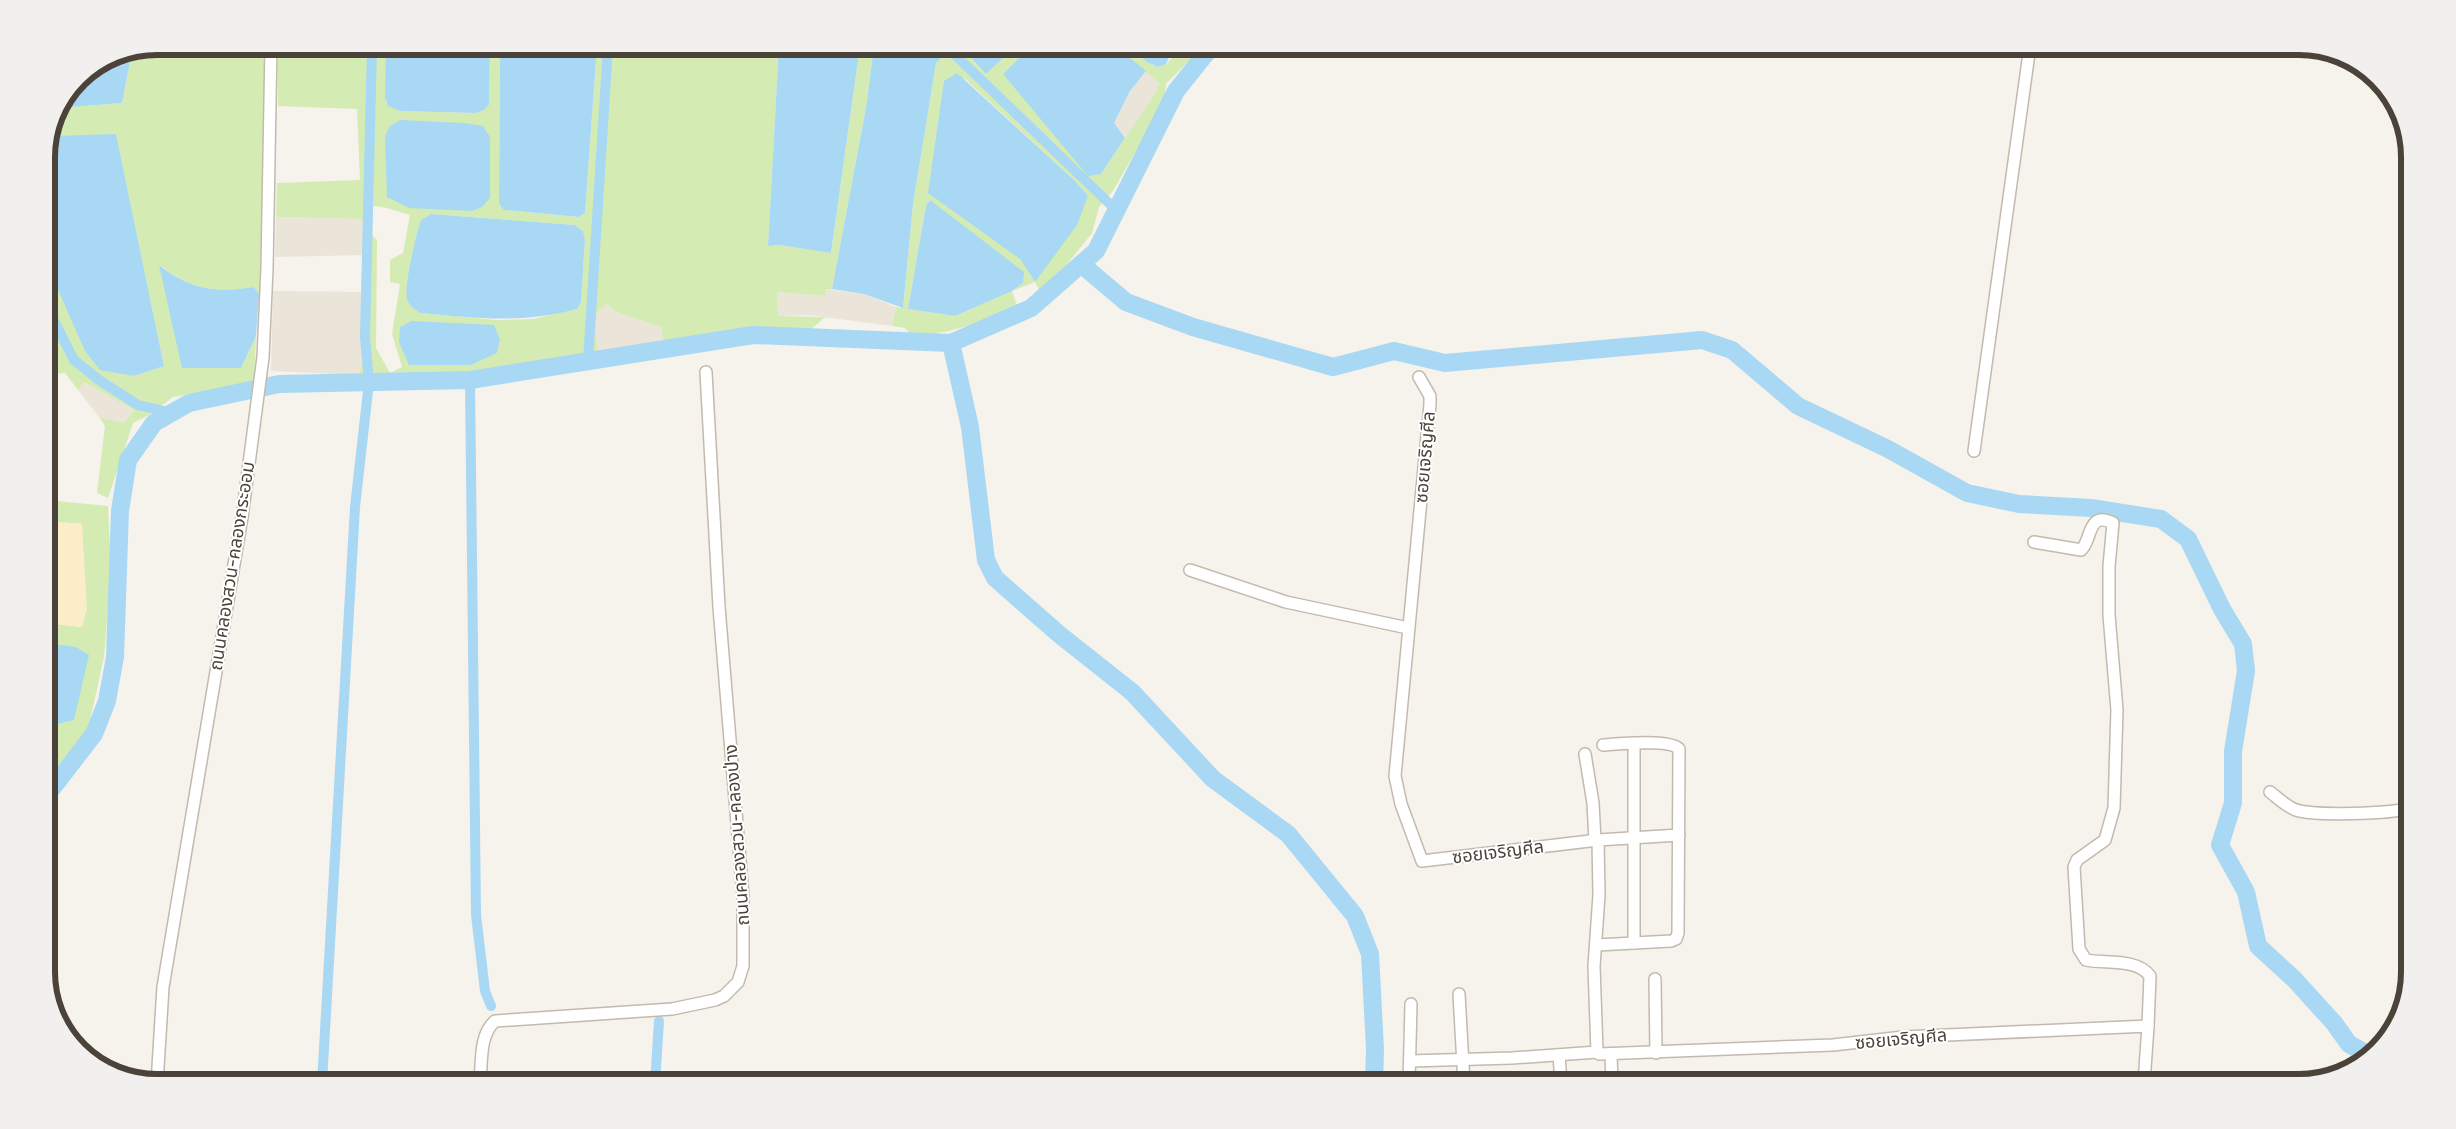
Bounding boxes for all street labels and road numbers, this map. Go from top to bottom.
street label: ซอยเจริญศีล [1410,410,1439,504]
street label: ถนนคลองสวน-คลองกระออม [205,460,258,672]
street label: ถนนคลองสวน-คลองป่าง [720,744,753,926]
street label: ซอยเจริญศีล [1451,835,1545,868]
street label: ซอยเจริญศีล [1854,1024,1948,1053]

